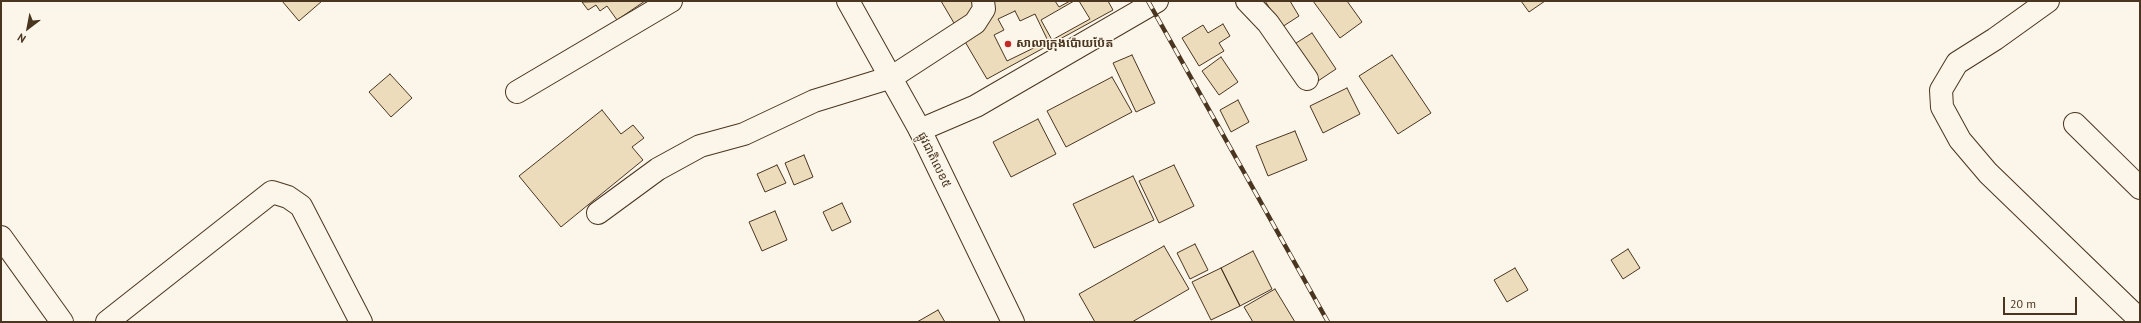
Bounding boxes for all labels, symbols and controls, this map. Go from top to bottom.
north arrow [8,8,48,48]
text: N [15,30,28,46]
place label: សាលាក្រុងប៉ោយប៉ែត [1016,37,1113,51]
marker: សាលាក្រុងប៉ោយប៉ែត [1003,39,1013,49]
street label: ផ្លូវជាតិលេខ៥ [914,130,954,190]
scale bar [2005,289,2079,315]
text: 20 m [2010,296,2036,311]

